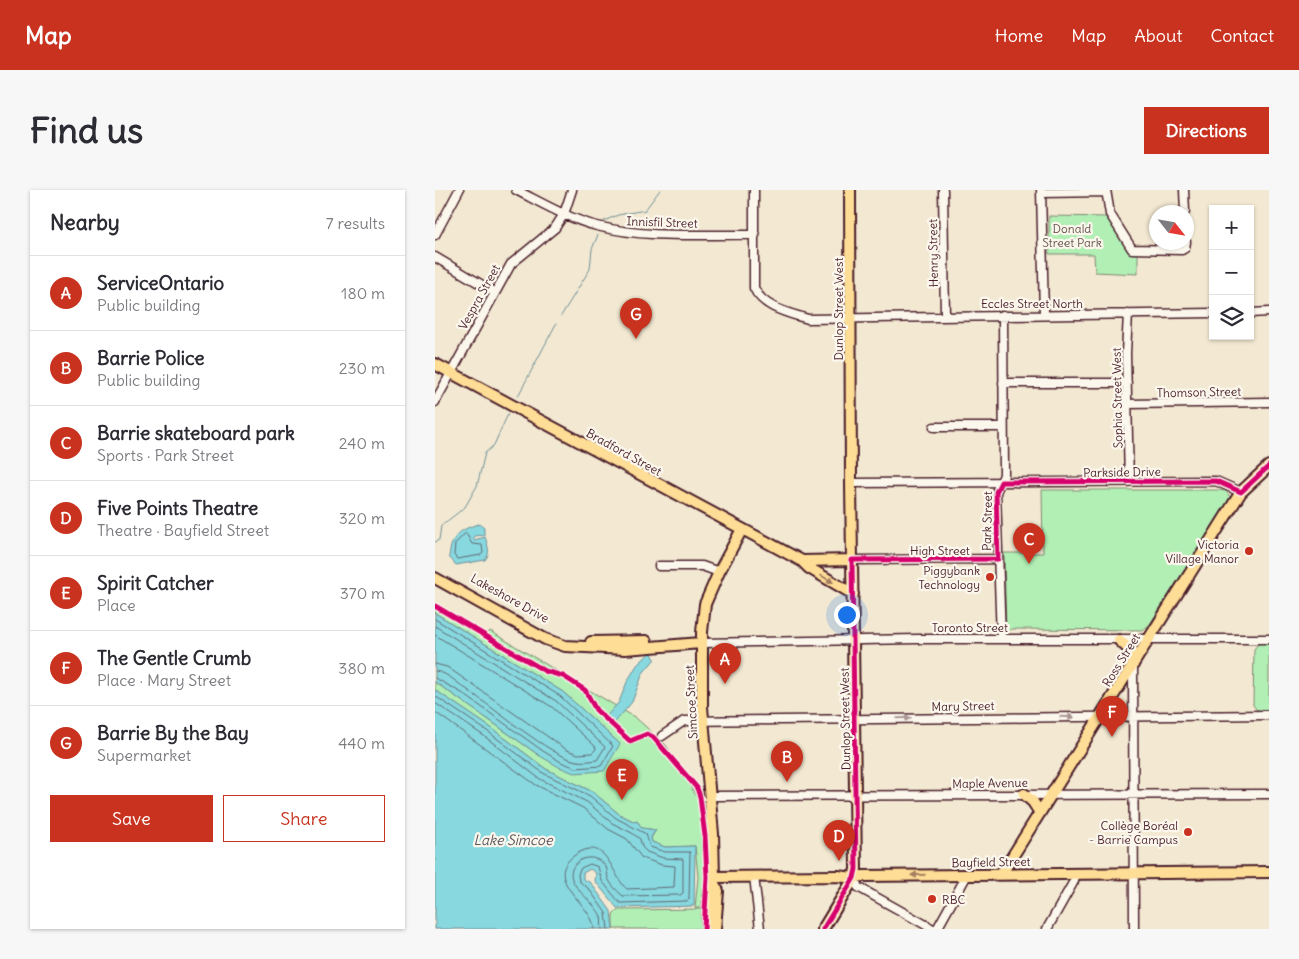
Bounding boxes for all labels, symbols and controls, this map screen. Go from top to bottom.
text: Map [25,20,72,50]
text: Home [995,24,1043,47]
text: Map [1071,24,1106,47]
text: About [1134,24,1182,47]
text: Contact [1210,24,1274,47]
button: Directions [1144,107,1269,154]
text: Find us [30,108,143,152]
north arrow [1149,205,1194,250]
map controls [1209,205,1254,340]
button: + [1209,205,1254,250]
text: Nearby [50,209,120,236]
text: 7 results [326,213,385,233]
street label: Innisfil Street [626,213,698,231]
street label: Henry Street [925,219,941,287]
park label: Donald Street Park [1042,221,1102,250]
button: − [1209,250,1254,295]
street label: Dunlop Street West [831,258,846,360]
street label: Vespra Street [455,262,503,332]
text: ServiceOntario [97,271,224,295]
text: A [61,283,71,303]
text: 180 m [341,283,385,303]
text: Public building [97,295,200,315]
button: layers [1209,295,1254,340]
street label: Eccles Street North [981,296,1083,311]
pin: G [620,298,652,339]
text: Barrie Police [97,346,205,370]
street label: Sophia Street West [1109,347,1125,449]
text: B [61,358,71,378]
text: 230 m [339,358,385,378]
text: Public building [97,370,200,390]
street label: Thomson Street [1157,384,1241,400]
text: Barrie skateboard park [97,421,295,445]
street label: Bradford Street [584,425,664,479]
text: C [61,433,71,453]
text: 240 m [339,433,385,453]
text: Sports · Park Street [97,445,234,465]
street label: Parkside Drive [1083,464,1161,480]
street label: Park Street [979,491,995,551]
text: Five Points Theatre [97,496,258,520]
text: D [60,508,72,528]
text: 320 m [339,508,385,528]
text: Theatre · Bayfield Street [97,520,269,540]
pin: C [1013,523,1045,564]
place label: Victoria Village Manor [1166,537,1239,566]
street label: High Street [910,543,970,558]
marker: Victoria Village Manor [1243,545,1255,557]
place label: Piggybank Technology [918,563,980,592]
street label: Lakeshore Drive [468,570,552,626]
text: Spirit Catcher [97,571,214,595]
marker: Piggybank Technology [984,571,996,583]
one-way arrow [820,574,833,583]
text: E [61,583,71,603]
text: 370 m [340,583,385,603]
text: Place [97,595,136,615]
your location [834,602,860,628]
street label: Toronto Street [932,620,1008,635]
street label: Ross Street [1099,631,1143,689]
pin: A [709,643,741,684]
text: The Gentle Crumb [97,646,251,670]
text: F [61,658,71,678]
text: 380 m [338,658,385,678]
street label: Simcoe Street [682,665,700,739]
street label: Dunlop Street West [837,667,853,771]
text: Place · Mary Street [97,670,231,690]
pin: F [1096,696,1128,737]
street label: Mary Street [931,698,995,714]
one-way arrow [1059,713,1075,721]
one-way arrow [896,714,912,722]
text: Barrie By the Bay [97,721,249,745]
text: G [60,733,72,753]
text: 440 m [338,733,385,753]
pin: B [771,741,803,782]
text: Supermarket [97,745,191,765]
pin: E [606,759,638,800]
street label: Maple Avenue [952,775,1028,791]
button: Save [50,795,213,842]
button: Share [223,795,385,842]
place label: Collège Boréal - Barrie Campus [1089,818,1178,847]
pin: D [823,820,855,861]
marker: Collège Boréal - Barrie Campus [1182,826,1194,838]
water label: Lake Simcoe [473,831,554,849]
street label: Bayfield Street [951,854,1031,870]
one-way arrow [910,871,926,879]
place label: RBC [942,892,965,907]
marker: RBC [926,893,938,905]

